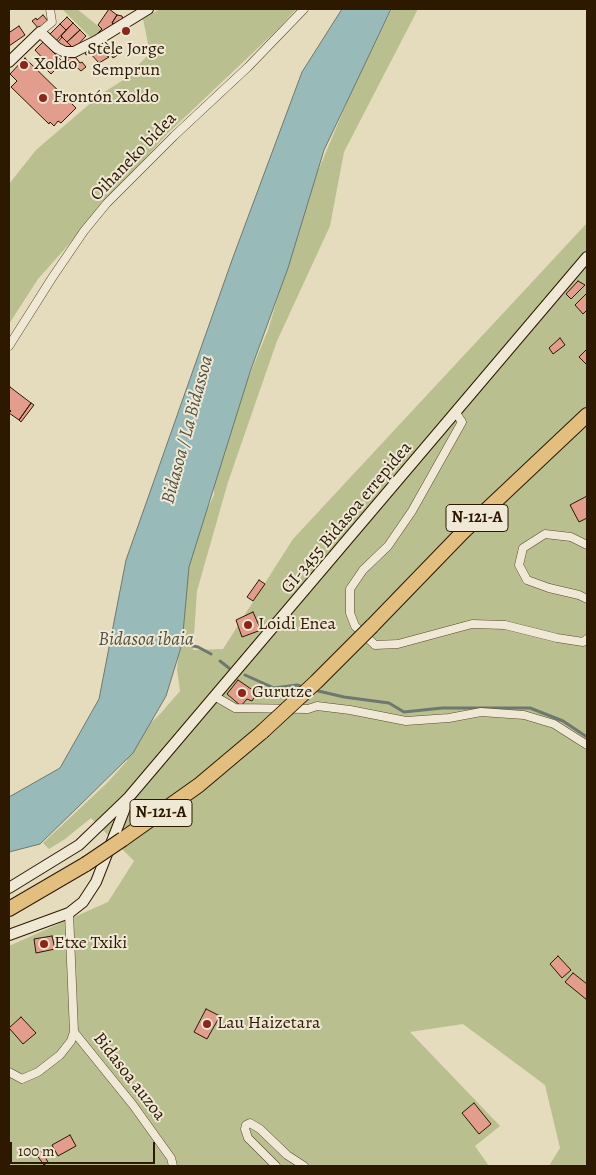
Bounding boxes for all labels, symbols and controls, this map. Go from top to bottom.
marker: Stèle Jorge Semprun [120,25,132,37]
place label: Stèle Jorge Semprun [87,39,165,82]
place label: Xoldo [34,54,77,76]
marker: Xoldo [18,59,30,71]
place label: Frontón Xoldo [53,87,159,109]
marker: Frontón Xoldo [37,92,49,104]
street label: Oihaneko bidea [86,108,182,206]
water label: Bidasoa / La Bidassoa [157,353,219,507]
street label: GI-3455 Bidasoa errepidea [277,438,417,598]
road number: N-121-A [446,504,508,532]
place label: Loidi Enea [258,614,336,636]
marker: Loidi Enea [242,619,254,631]
water label: Bidasoa ibaia [98,629,194,651]
place label: Gurutze [252,682,312,704]
marker: Gurutze [236,687,248,699]
road number: N-121-A [130,800,192,826]
place label: Etxe Txiki [54,933,127,955]
marker: Etxe Txiki [38,938,50,950]
place label: Lau Haizetara [217,1013,320,1035]
marker: Lau Haizetara [201,1018,213,1030]
street label: Bidasoa auzoa [88,1029,170,1125]
scale bar [12,1132,158,1164]
text: 100 m [18,1141,55,1161]

